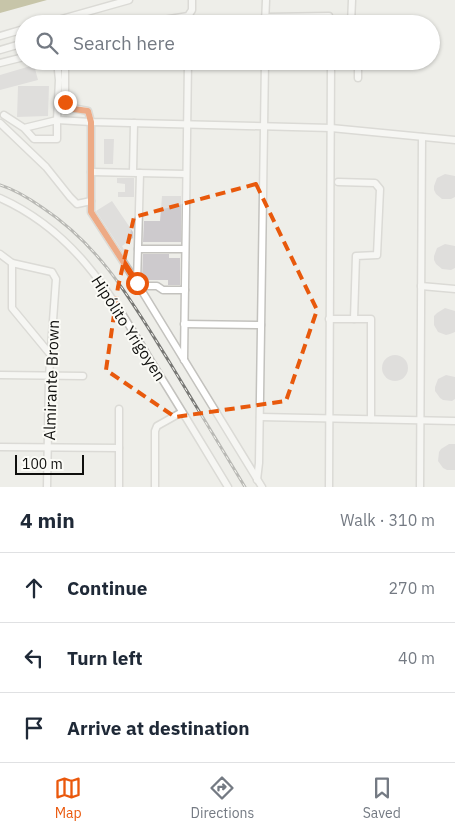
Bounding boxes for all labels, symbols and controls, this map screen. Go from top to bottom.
search box [15,15,440,70]
icon: search [33,29,61,57]
text: Search here [73,31,175,55]
route end [54,91,77,114]
street label: Hipólito Yrigoyen [87,271,171,385]
route start [126,272,149,295]
street label: Almirante Brown [39,319,63,441]
scale bar [15,452,84,475]
text: 100 m [22,455,63,473]
text: 4 min [20,506,75,534]
text: Walk · 310 m [340,510,435,530]
icon: ahead [20,574,48,602]
text: Continue [67,576,147,600]
text: 270 m [388,578,435,598]
icon: left [20,644,48,672]
text: Turn left [67,646,143,670]
text: 40 m [398,648,435,668]
icon: arrive [20,714,48,742]
text: Arrive at destination [67,716,250,740]
tab: Map [54,774,82,822]
tab: Directions [191,774,254,822]
tab: Saved [363,774,401,822]

